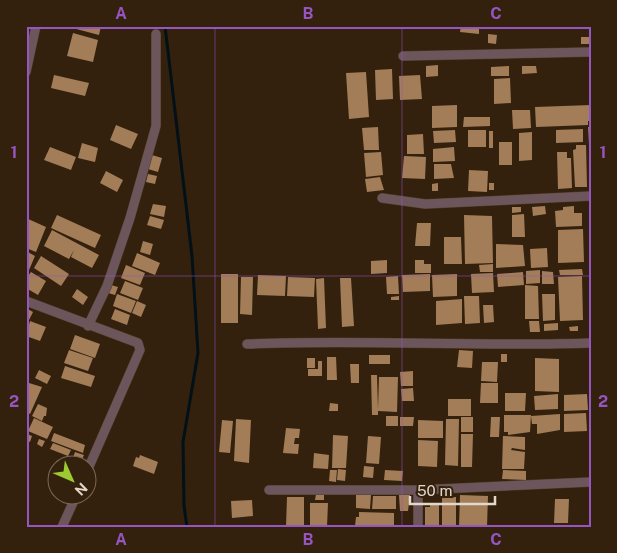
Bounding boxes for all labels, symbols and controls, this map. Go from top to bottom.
text: A [115,4,127,23]
text: B [303,4,314,23]
text: C [490,4,502,23]
text: 1 [11,143,17,162]
text: 1 [600,143,606,162]
text: 2 [9,392,19,411]
text: 2 [598,392,608,411]
north arrow [48,456,98,506]
scale bar [410,473,494,505]
text: N [72,480,91,499]
text: 50 m [417,482,452,499]
text: A [115,530,127,549]
text: B [303,530,314,549]
text: C [490,530,502,549]

